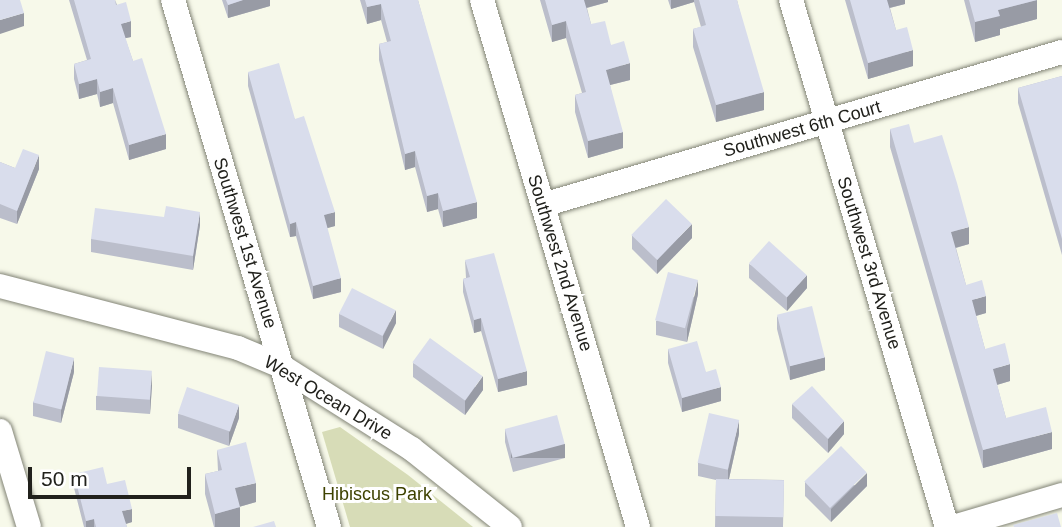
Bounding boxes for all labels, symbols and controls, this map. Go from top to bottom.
street label: Southwest 6th Court [721,96,883,162]
street label: Southwest 1st Avenue [209,154,281,332]
street label: Southwest 2nd Avenue [523,171,597,355]
street label: Southwest 3rd Avenue [832,173,906,353]
street label: West Ocean Drive [260,351,396,445]
scale bar [32,454,194,498]
text: 50 m [41,467,88,490]
park label: Hibiscus Park [322,483,432,505]

